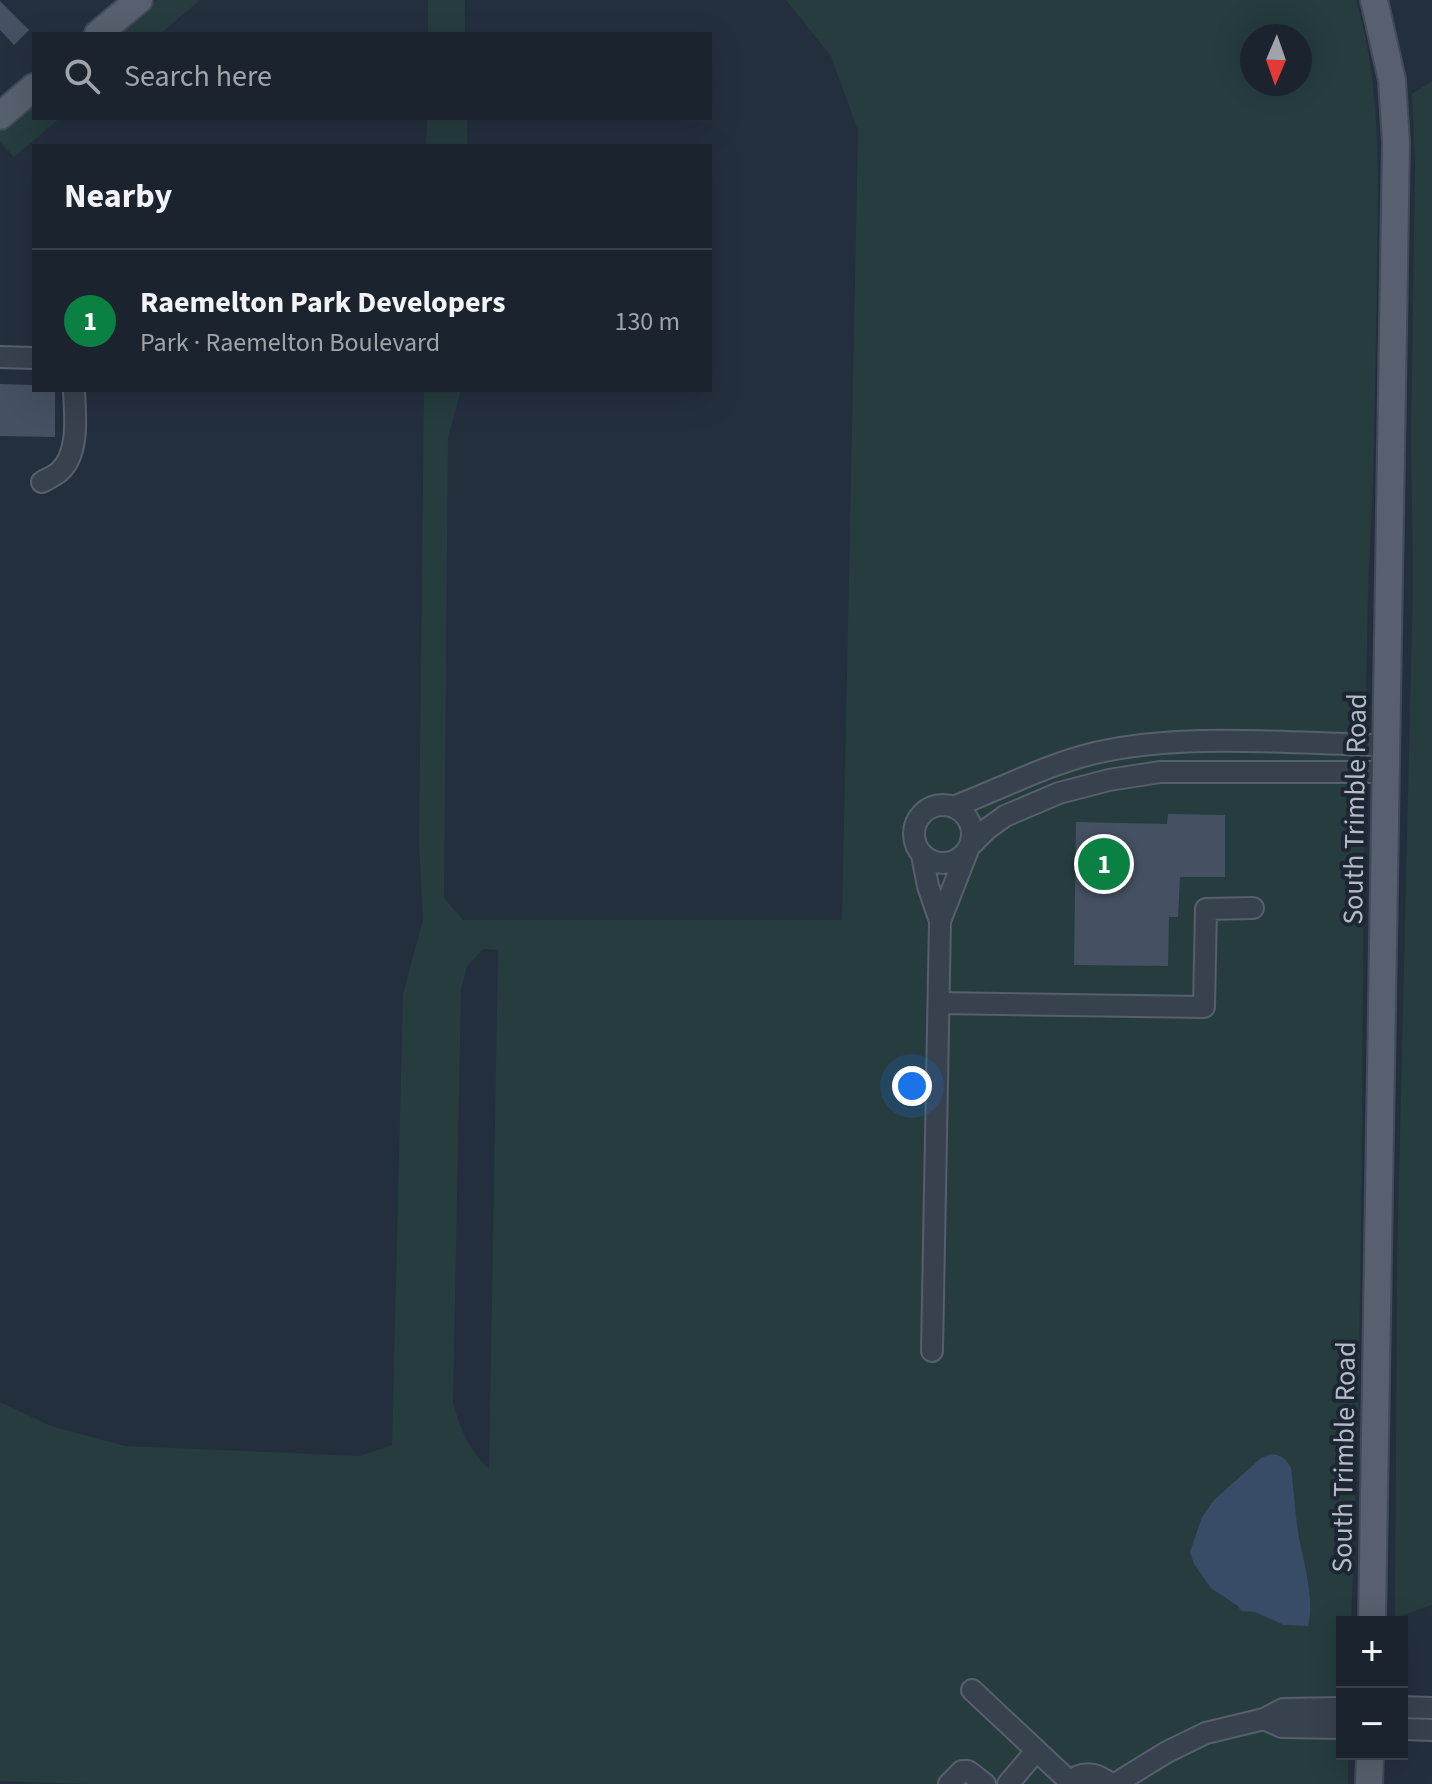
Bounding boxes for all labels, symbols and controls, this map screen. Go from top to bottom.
north arrow [1240,24,1312,96]
search box [32,32,712,120]
icon: search [60,54,104,98]
text: Search here [124,55,272,98]
text: Nearby [64,172,172,221]
text: Raemelton Park Developers [140,281,505,324]
text: 1 [83,303,97,340]
text: 130 m [614,303,680,340]
text: Park · Raemelton Boulevard [140,324,440,361]
street label: South Trimble Road [1333,693,1377,925]
pin: 1 [1078,834,1130,894]
your location [892,1066,932,1106]
street label: South Trimble Road [1322,1341,1366,1573]
map controls [1336,1616,1408,1760]
button: + [1336,1616,1408,1688]
button: − [1336,1688,1408,1760]

